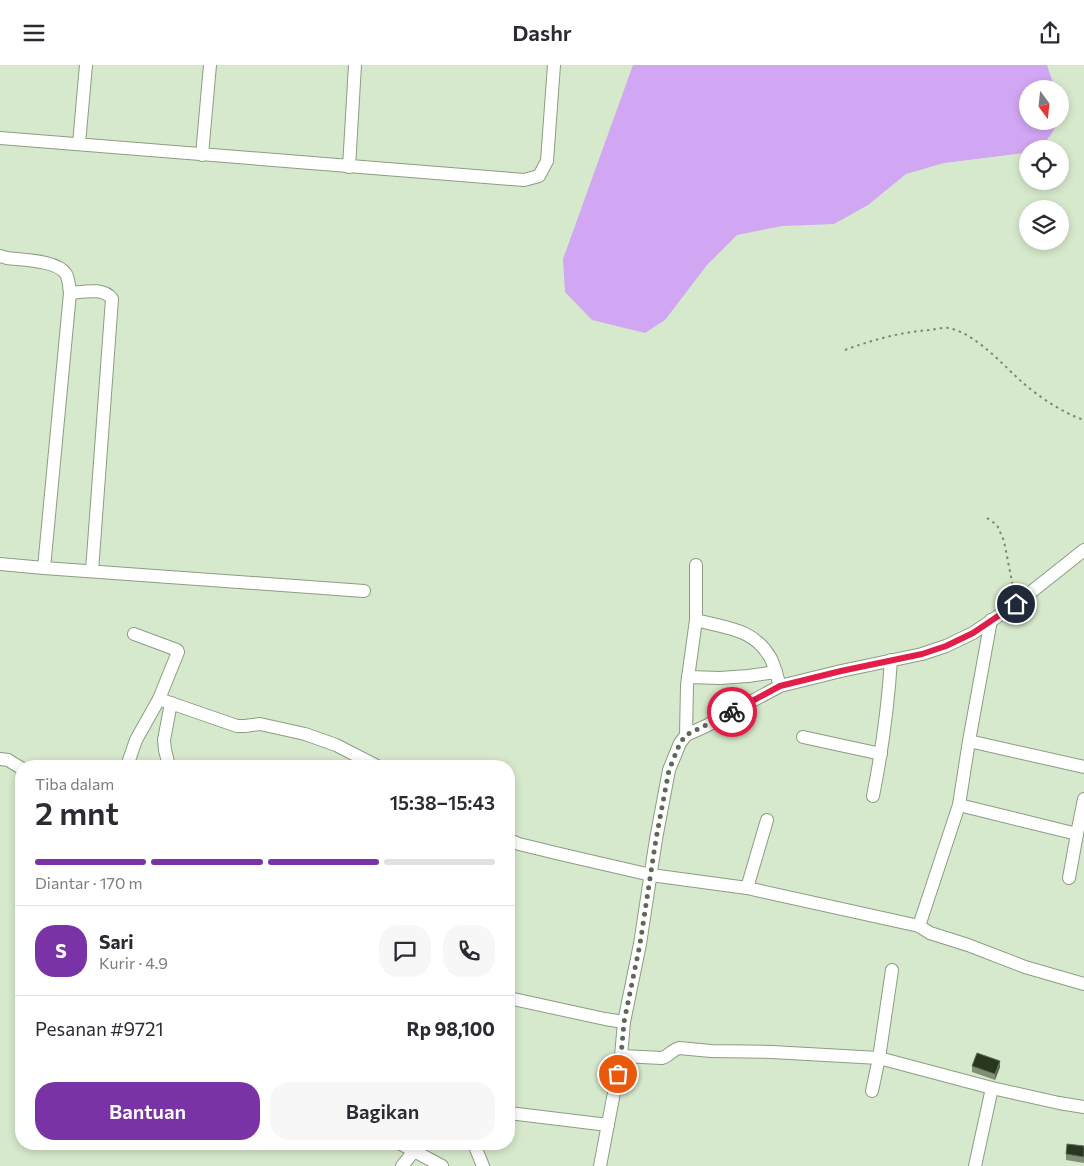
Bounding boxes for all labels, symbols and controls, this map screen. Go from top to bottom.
icon: menu [20,19,48,47]
text: Dashr [512,19,572,46]
icon: share [1036,19,1064,47]
north arrow [1019,80,1069,130]
map controls [1019,80,1069,250]
button: locate [1019,140,1069,190]
button: layers [1019,200,1069,250]
pin [995,583,1037,625]
icon: home [1002,590,1030,618]
courier [707,687,757,737]
icon: bike [718,698,746,726]
text: Tiba dalam [35,774,114,793]
text: 15:38–15:43 [390,791,495,814]
text: 2 mnt [35,792,119,832]
text: Diantar · 170 m [35,873,142,892]
button: chat [379,925,431,977]
button: phone [443,925,495,977]
text: Sari [99,930,134,953]
text: S [55,939,67,962]
text: Kurir · 4.9 [99,953,168,972]
text: Pesanan #9721 [35,1017,164,1040]
text: Rp 98,100 [407,1017,495,1040]
pin [597,1053,639,1095]
icon: bag [604,1060,632,1088]
button: Bantuan [35,1082,260,1140]
button: Bagikan [270,1082,495,1140]

